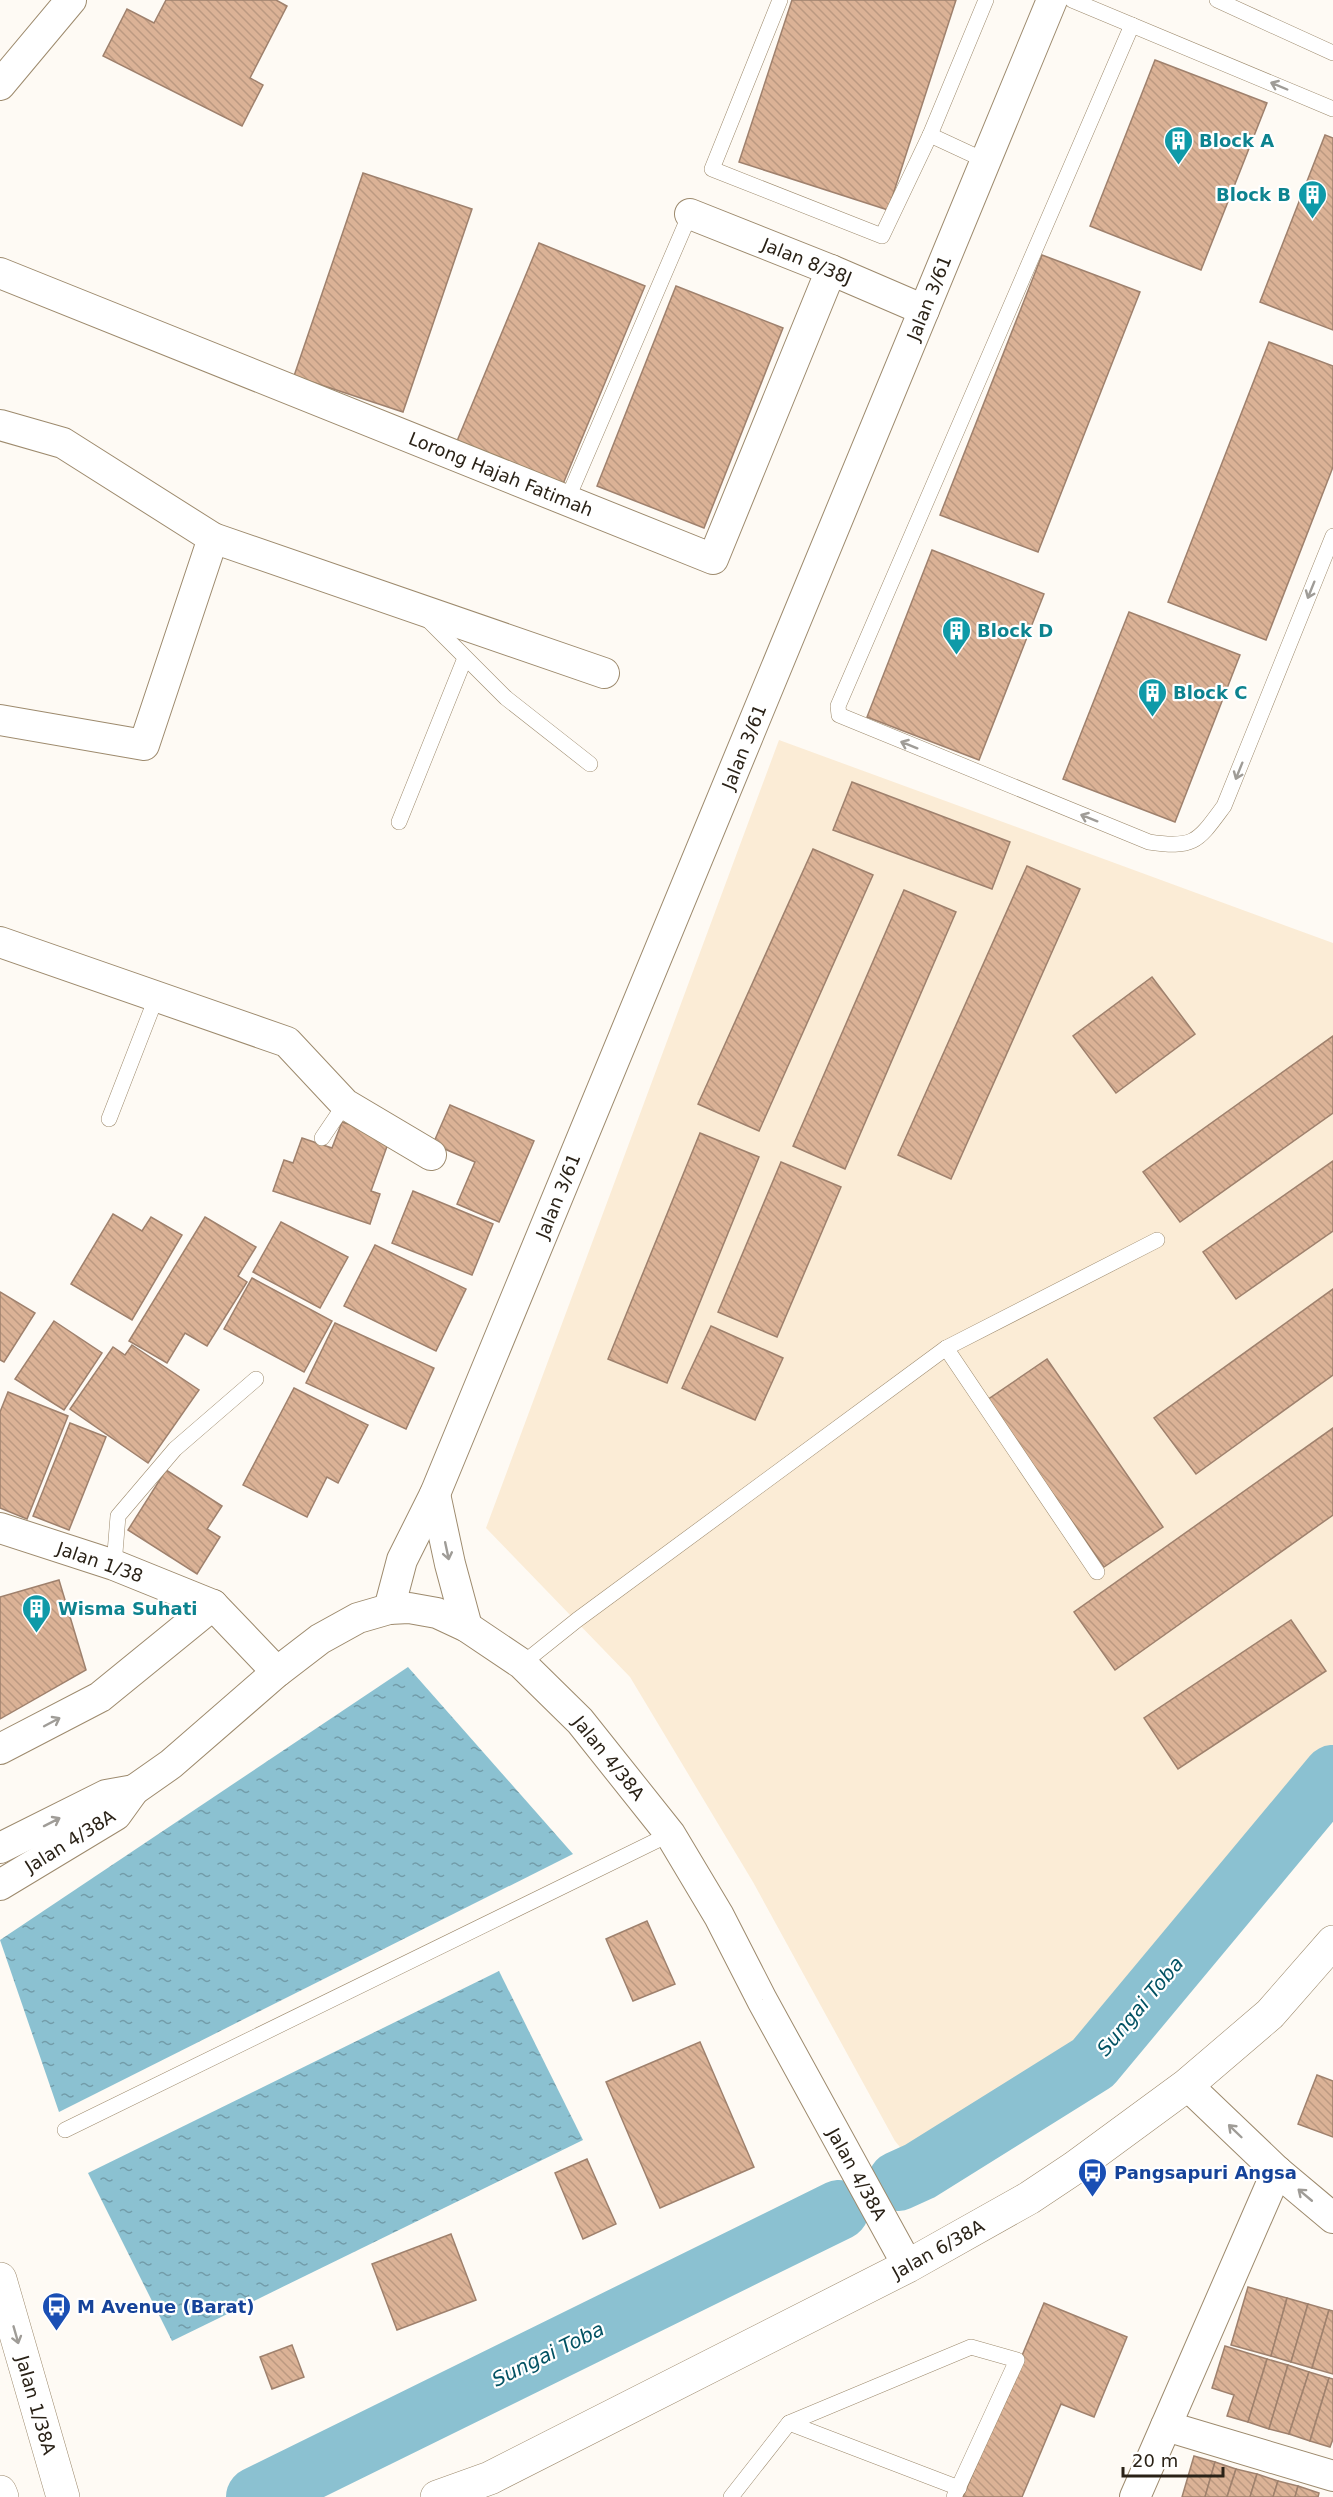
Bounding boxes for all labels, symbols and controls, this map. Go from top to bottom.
one-way arrow [1270,80,1289,91]
building icon: Block A [1162,124,1194,166]
place label: Block A [1199,130,1274,151]
building icon: Block B [1296,178,1328,220]
place label: Block B [1216,184,1291,205]
street label: Jalan 8/38J [758,233,855,289]
street label: Jalan 3/61 [902,252,956,345]
street label: Lorong Hajah Fatimah [406,427,596,521]
one-way arrow [1305,580,1316,599]
building icon: Block D [940,614,972,656]
place label: Block D [977,620,1053,641]
building icon: Block C [1136,676,1168,718]
place label: Block C [1173,682,1247,703]
street label: Jalan 3/61 [717,701,771,794]
one-way arrow [900,738,918,749]
one-way arrow [1232,761,1243,780]
one-way arrow [1081,812,1099,823]
street label: Jalan 3/61 [531,1150,585,1243]
street label: Jalan 1/38 [53,1537,146,1587]
one-way arrow [442,1541,453,1560]
building icon: Wisma Suhati [21,1592,53,1634]
place label: Wisma Suhati [58,1598,197,1619]
street label: Jalan 4/38A [568,1711,650,1805]
one-way arrow [42,1716,60,1727]
street label: Jalan 4/38A [20,1805,119,1878]
one-way arrow [43,1816,61,1827]
water label: Sungai Toba [1092,1952,1188,2060]
street label: Jalan 4/38A [823,2123,891,2224]
one-way arrow [1227,2124,1242,2138]
bus stop icon: Pangsapuri Angsa [1077,2156,1109,2198]
place label: Pangsapuri Angsa [1114,2162,1297,2183]
one-way arrow [1297,2188,1313,2201]
street label: Jalan 6/38A [887,2215,988,2283]
bus stop icon: M Avenue (Barat) [40,2290,72,2332]
place label: M Avenue (Barat) [77,2296,254,2317]
water label: Sungai Toba [488,2317,608,2391]
one-way arrow [11,2325,22,2344]
street label: Jalan 1/38A [12,2352,60,2458]
scale bar [1123,2440,1224,2478]
text: 20 m [1132,2450,1178,2471]

